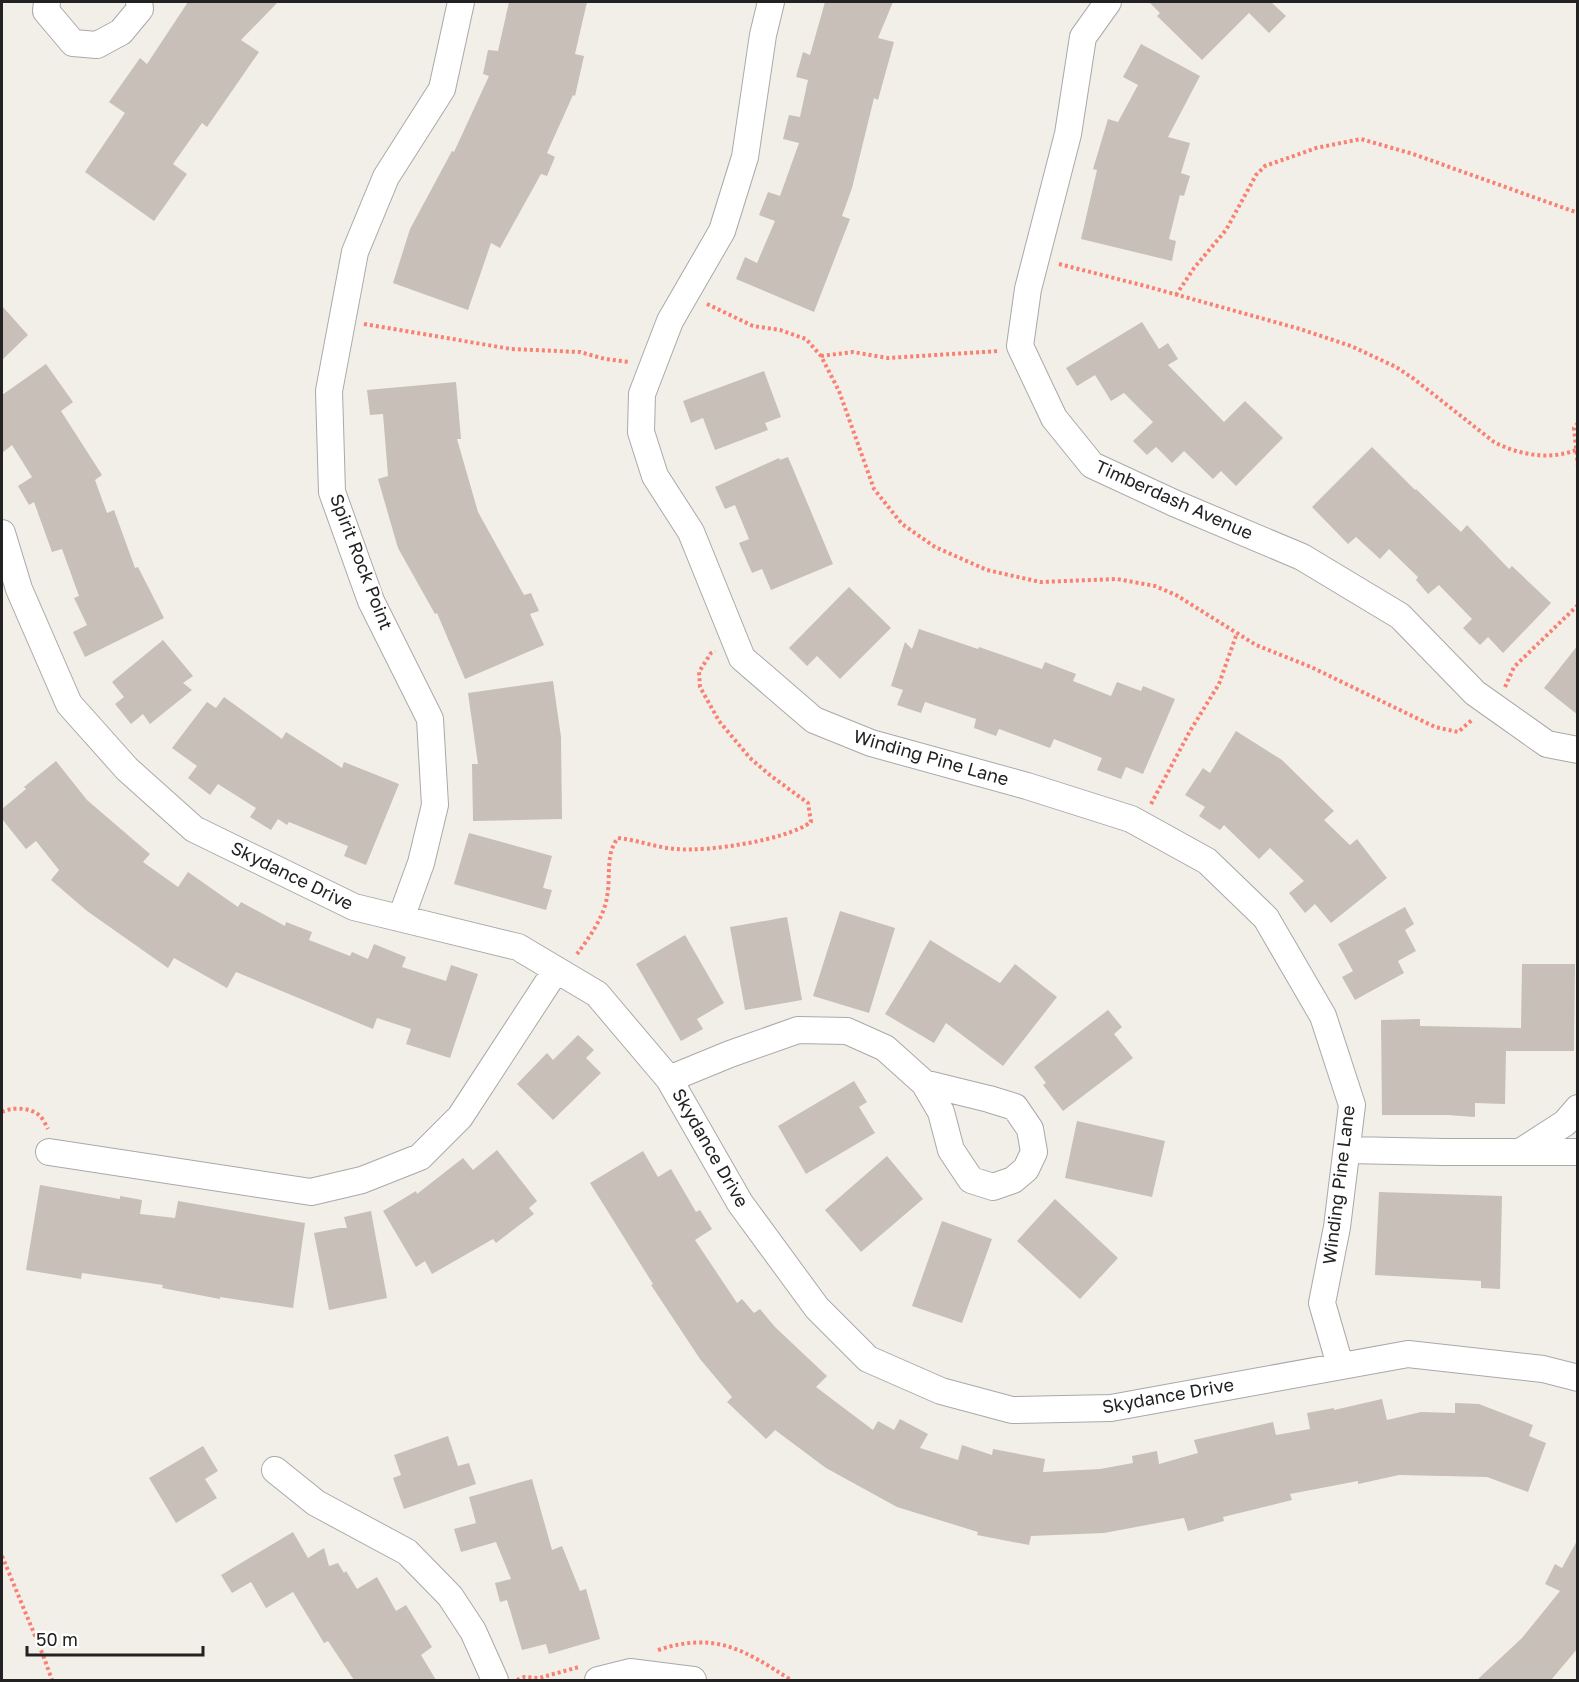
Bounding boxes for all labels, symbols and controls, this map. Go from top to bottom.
street label: Timberdash Avenue [1092,454,1257,544]
street label: Spirit Rock Point [326,491,398,633]
street label: Winding Pine Lane [851,724,1011,790]
street label: Skydance Drive [228,836,357,914]
street label: Skydance Drive [668,1084,754,1211]
street label: Winding Pine Lane [1317,1104,1359,1266]
street label: Skydance Drive [1100,1373,1235,1417]
scale bar [27,1619,202,1657]
text: 50 m [36,1628,78,1650]

